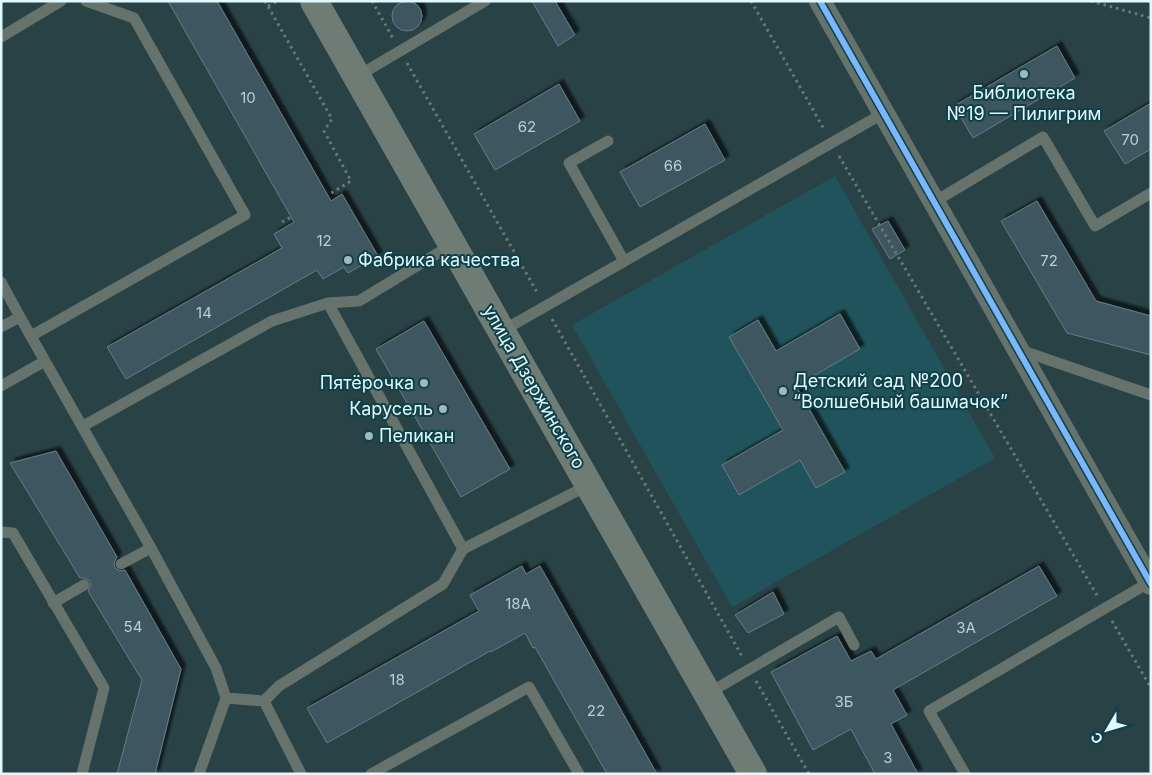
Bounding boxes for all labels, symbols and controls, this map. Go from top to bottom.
marker: Библиотека №19 — Пилигрим [1018,68,1030,80]
place label: Библиотека №19 — Пилигрим [947,82,1101,124]
house number: 10 [240,88,256,107]
house number: 62 [518,117,536,136]
house number: 70 [1121,130,1139,149]
house number: 66 [664,156,682,175]
house number: 12 [316,231,332,250]
place label: Фабрика качества [358,249,520,270]
house number: 72 [1040,251,1058,270]
marker: Фабрика качества [342,254,354,266]
street label: улица Дзержинского [479,301,590,472]
house number: 14 [196,303,212,322]
place label: Детский сад №200 “Волшебный башмачок” [793,370,1008,412]
place label: Пятёрочка [320,372,414,393]
marker: Пятёрочка [418,377,430,389]
marker: Детский сад №200 “Волшебный башмачок” [777,385,789,397]
place label: Карусель [349,398,433,419]
marker: Карусель [437,403,449,415]
place label: Пеликан [379,425,454,446]
marker: Пеликан [363,430,375,442]
house number: 18А [505,594,531,613]
house number: 54 [124,617,142,636]
house number: 3А [956,618,976,637]
house number: 18 [389,670,405,689]
house number: 3Б [835,692,853,711]
house number: 22 [587,701,605,720]
north arrow [1082,705,1132,755]
text: С [1086,729,1106,748]
house number: 3 [883,748,893,767]

